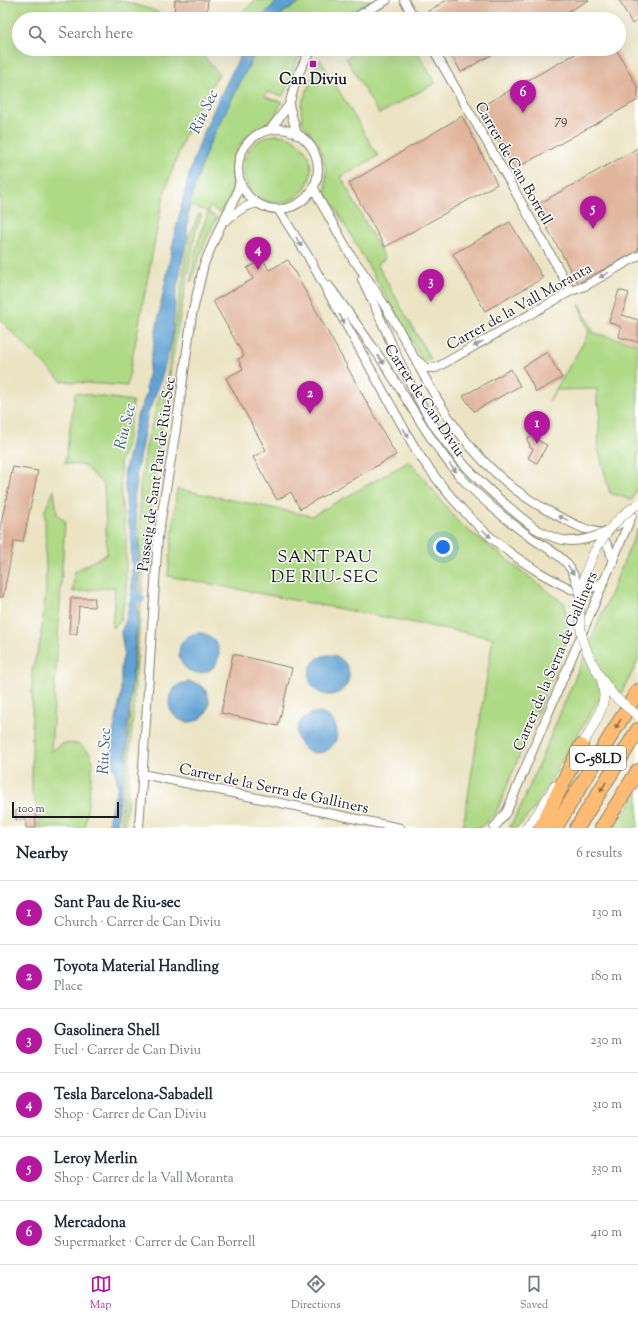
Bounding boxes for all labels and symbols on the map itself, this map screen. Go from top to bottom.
marker: Can Diviu [308,59,318,69]
place label: Can Diviu [279,70,347,91]
pin: 6 [510,80,536,113]
water label: Riu Sec [185,86,226,138]
street label: Carrer de Can Borrell [469,98,557,229]
house number: 79 [555,112,567,130]
pin: 5 [580,196,606,229]
one-way arrow [295,236,302,248]
pin: 4 [245,237,271,270]
street label: Carrer de la Vall Moranta [443,259,596,356]
pin: 3 [418,269,444,302]
one-way arrow [598,272,610,279]
one-way arrow [339,313,346,325]
street label: Carrer de Can Diviu [378,340,469,462]
one-way arrow [472,341,484,348]
one-way arrow [377,354,385,365]
street label: Passeig de Sant Pau de Riu-Sec [133,375,182,573]
pin: 2 [297,381,323,414]
water label: Riu Sec [110,401,143,452]
pin: 1 [524,411,550,444]
one-way arrow [402,427,409,439]
one-way arrow [448,463,457,473]
one-way arrow [557,515,569,521]
one-way arrow [481,529,492,538]
your location [433,537,453,557]
district label: SANT PAU DE RIU-SEC [271,546,379,590]
one-way arrow [568,564,575,575]
street label: Carrer de la Serra de Galliners [509,568,604,755]
one-way arrow [614,718,621,730]
water label: Riu Sec [93,727,118,775]
road number: C-58LD [570,746,626,770]
street label: Carrer de la Serra de Galliners [177,759,371,820]
one-way arrow [600,781,607,793]
scale bar [12,800,119,819]

